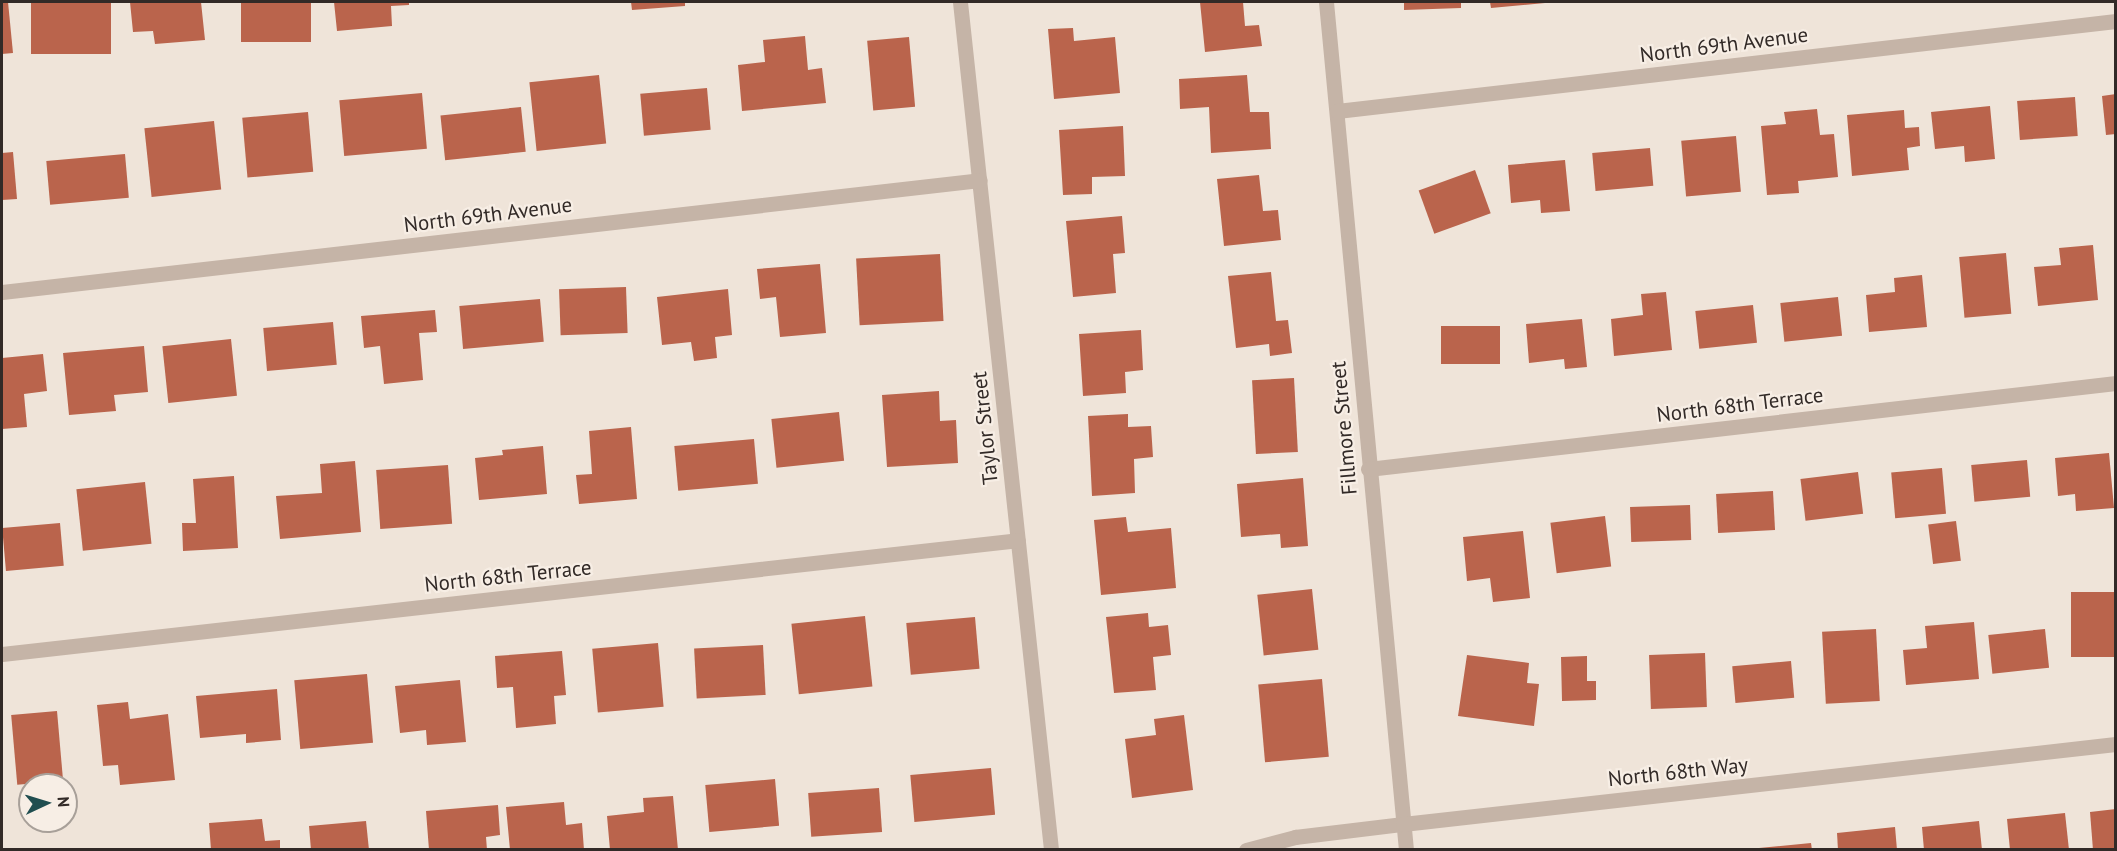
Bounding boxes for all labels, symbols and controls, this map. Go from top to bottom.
street label: North 69th Avenue [1638,22,1810,68]
street label: North 69th Avenue [402,192,574,238]
street label: Fillmore Street [1326,360,1362,496]
street label: Taylor Street [967,370,1003,486]
street label: North 68th Terrace [1655,382,1825,428]
street label: North 68th Terrace [423,555,593,597]
street label: North 68th Way [1606,752,1750,792]
north arrow [18,773,78,833]
text: N [54,796,74,808]

